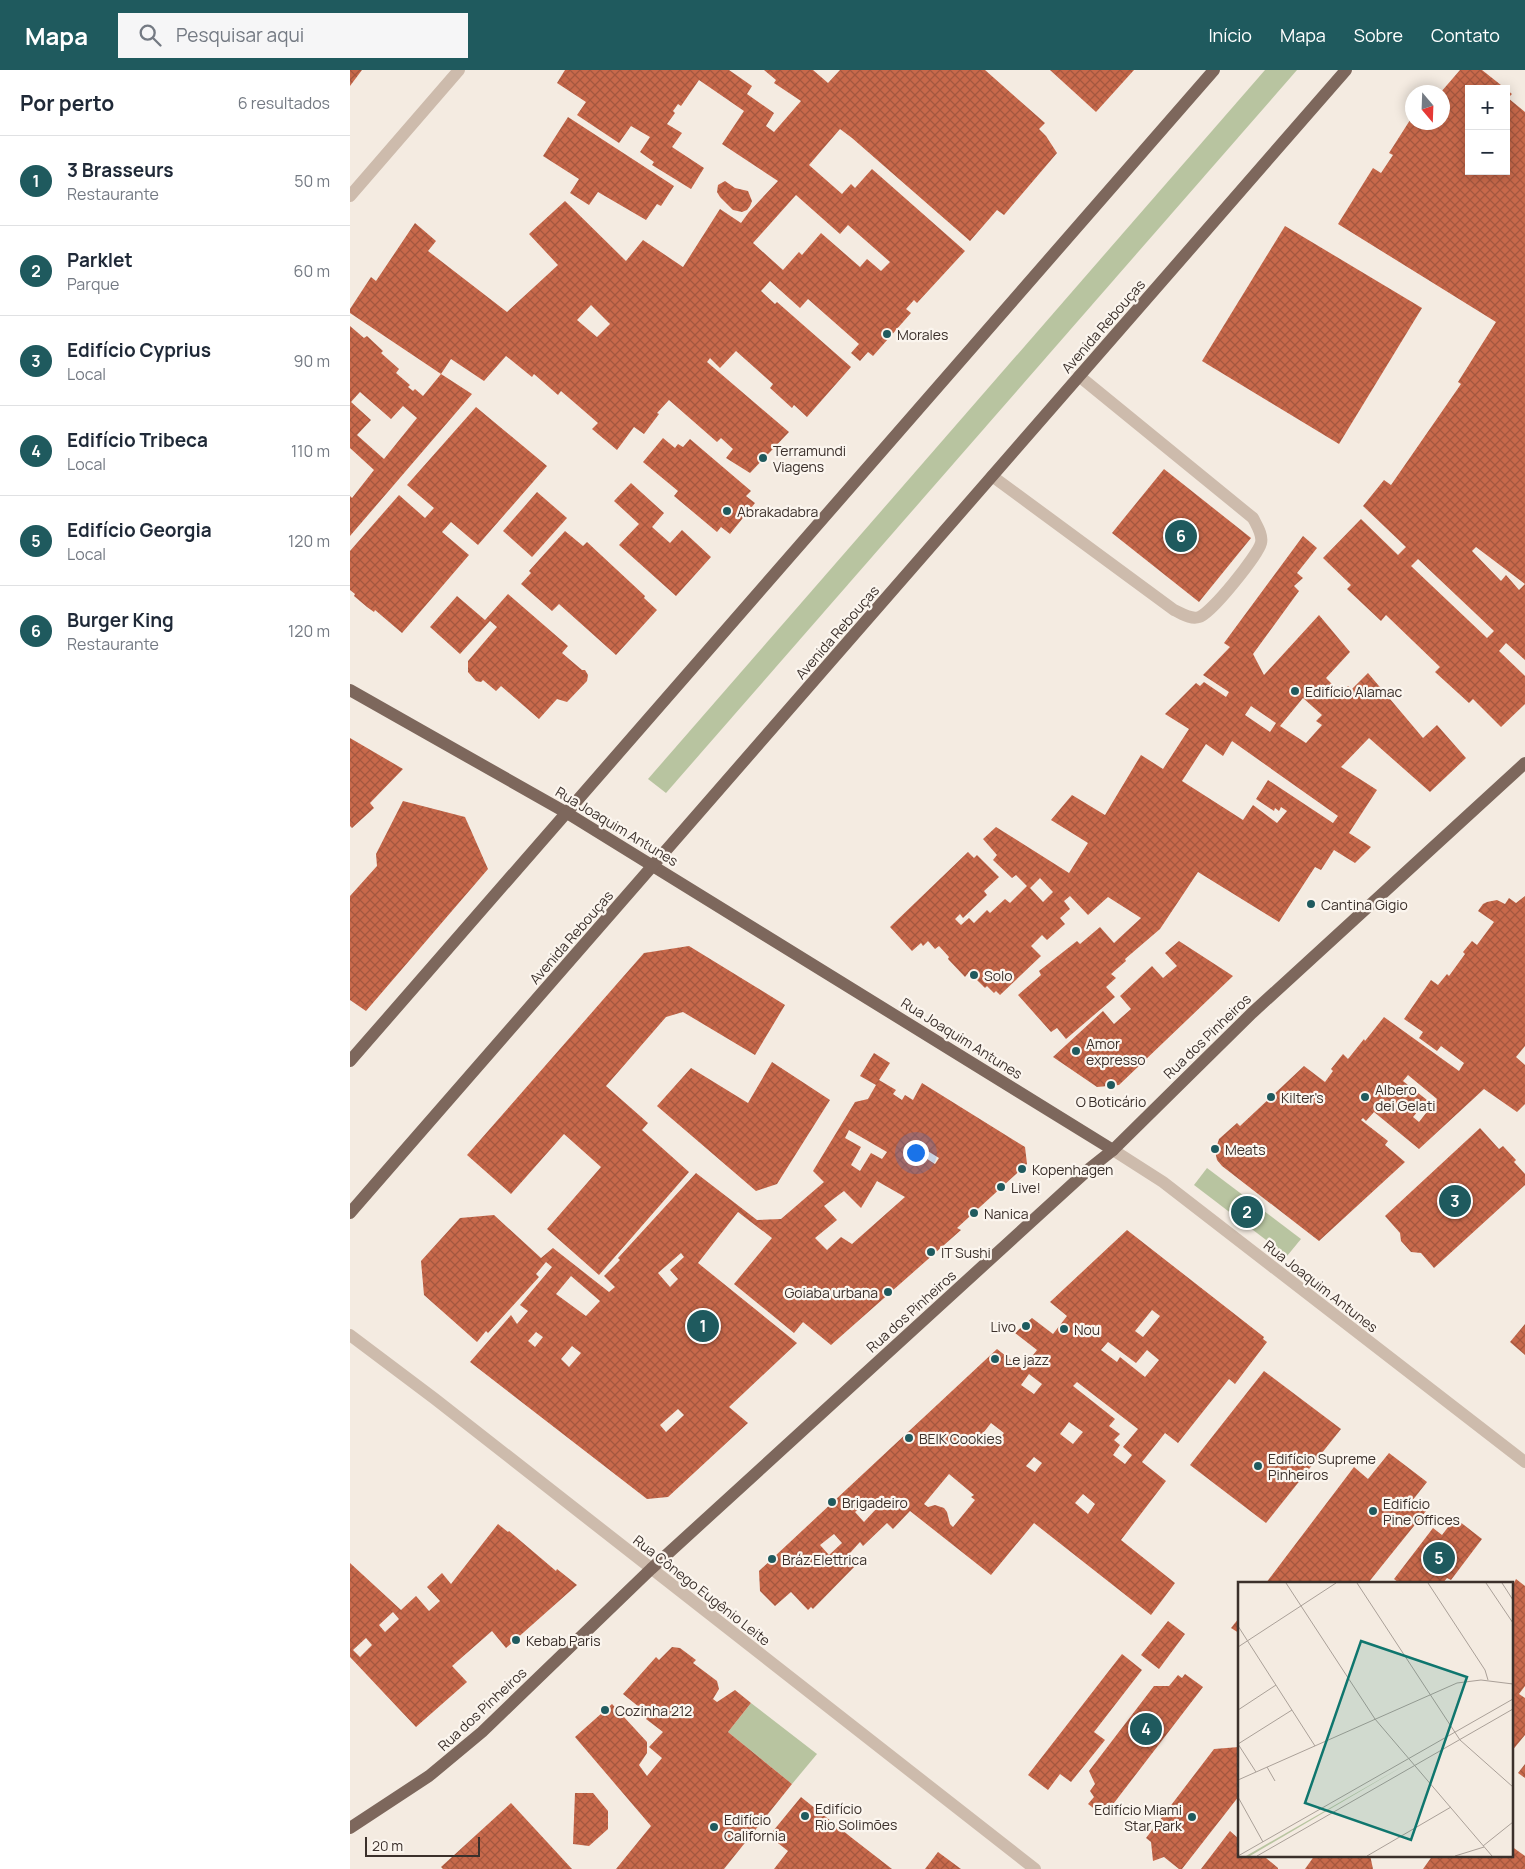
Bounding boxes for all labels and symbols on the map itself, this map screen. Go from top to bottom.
north arrow [1405,85,1450,130]
street label: Avenida Rebouças [1057,275,1149,377]
place label: Morales [897,325,948,344]
marker: Morales [881,328,893,340]
place label: Terramundi Viagens [773,441,846,476]
marker: Terramundi Viagens [757,452,769,464]
place label: Abrakadabra [737,502,818,521]
marker: Abrakadabra [721,505,733,517]
pin: 6 [1165,517,1197,555]
street label: Avenida Rebouças [791,581,883,683]
place label: Edifício Alamac [1305,682,1402,701]
marker: Edifício Alamac [1289,685,1301,697]
street label: Rua Joaquim Antunes [552,782,682,870]
street label: Avenida Rebouças [525,886,617,988]
place label: Cantina Gigio [1321,895,1408,914]
marker: Cantina Gigio [1305,898,1317,910]
place label: Solo [984,966,1012,985]
marker: Solo [968,969,980,981]
street label: Rua dos Pinheiros [1159,989,1255,1083]
street label: Rua Joaquim Antunes [898,993,1026,1083]
place label: Amor expresso [1086,1034,1146,1069]
marker: Amor expresso [1070,1045,1082,1057]
marker: O Boticário [1105,1079,1117,1091]
place label: Albero dei Gelati [1375,1080,1436,1115]
place label: Kilter's [1281,1088,1324,1107]
marker: Kilter's [1265,1091,1277,1103]
marker: Albero dei Gelati [1359,1091,1371,1103]
place label: O Boticário [1076,1092,1146,1111]
your location [903,1140,929,1166]
place label: Meats [1225,1140,1266,1159]
marker: Meats [1209,1143,1221,1155]
place label: Kopenhagen [1032,1160,1113,1179]
marker: Kopenhagen [1016,1163,1028,1175]
place label: Live! [1011,1178,1041,1197]
marker: Live! [995,1181,1007,1193]
pin: 3 [1439,1182,1471,1220]
pin: 2 [1231,1193,1263,1231]
place label: Nanica [984,1204,1028,1223]
marker: Nanica [968,1207,980,1219]
street label: Rua Joaquim Antunes [1260,1235,1382,1337]
place label: IT Sushi [941,1243,991,1262]
marker: IT Sushi [925,1246,937,1258]
street label: Rua dos Pinheiros [862,1266,960,1356]
place label: Goiaba urbana [784,1283,878,1302]
marker: Goiaba urbana [882,1286,894,1298]
pin: 1 [687,1307,719,1345]
place label: Livo [990,1317,1016,1336]
marker: Livo [1020,1320,1032,1332]
place label: Nou [1074,1320,1100,1339]
marker: Nou [1058,1323,1070,1335]
place label: Le jazz [1005,1350,1049,1369]
marker: Le jazz [989,1353,1001,1365]
place label: BEIK Cookies [919,1429,1002,1448]
marker: BEIK Cookies [903,1432,915,1444]
place label: Edifício Supreme Pinheiros [1268,1449,1376,1484]
marker: Edifício Supreme Pinheiros [1252,1460,1264,1472]
place label: Brigadeiro [842,1493,908,1512]
place label: Edifício Pine Offices [1383,1494,1460,1529]
marker: Brigadeiro [826,1496,838,1508]
marker: Edifício Pine Offices [1367,1505,1379,1517]
street label: Rua Cônego Eugênio Leite [629,1530,775,1650]
pin: 5 [1423,1539,1455,1577]
place label: Bráz Elettrica [782,1550,867,1569]
marker: Bráz Elettrica [766,1553,778,1565]
inset map [1238,1582,1512,1856]
place label: Kebab Paris [526,1631,601,1650]
marker: Kebab Paris [510,1634,522,1646]
street label: Rua dos Pinheiros [434,1663,530,1755]
place label: Cozinha 212 [615,1701,692,1720]
marker: Cozinha 212 [599,1704,611,1716]
pin: 4 [1130,1710,1162,1748]
place label: Edifício Rio Solimões [815,1799,897,1834]
place label: Edifício Miami Star Park [1094,1800,1183,1835]
place label: Edifício California [724,1810,786,1845]
marker: Edifício Rio Solimões [799,1810,811,1822]
marker: Edifício Miami Star Park [1186,1811,1198,1823]
marker: Edifício California [708,1821,720,1833]
scale bar [365,1834,480,1857]

